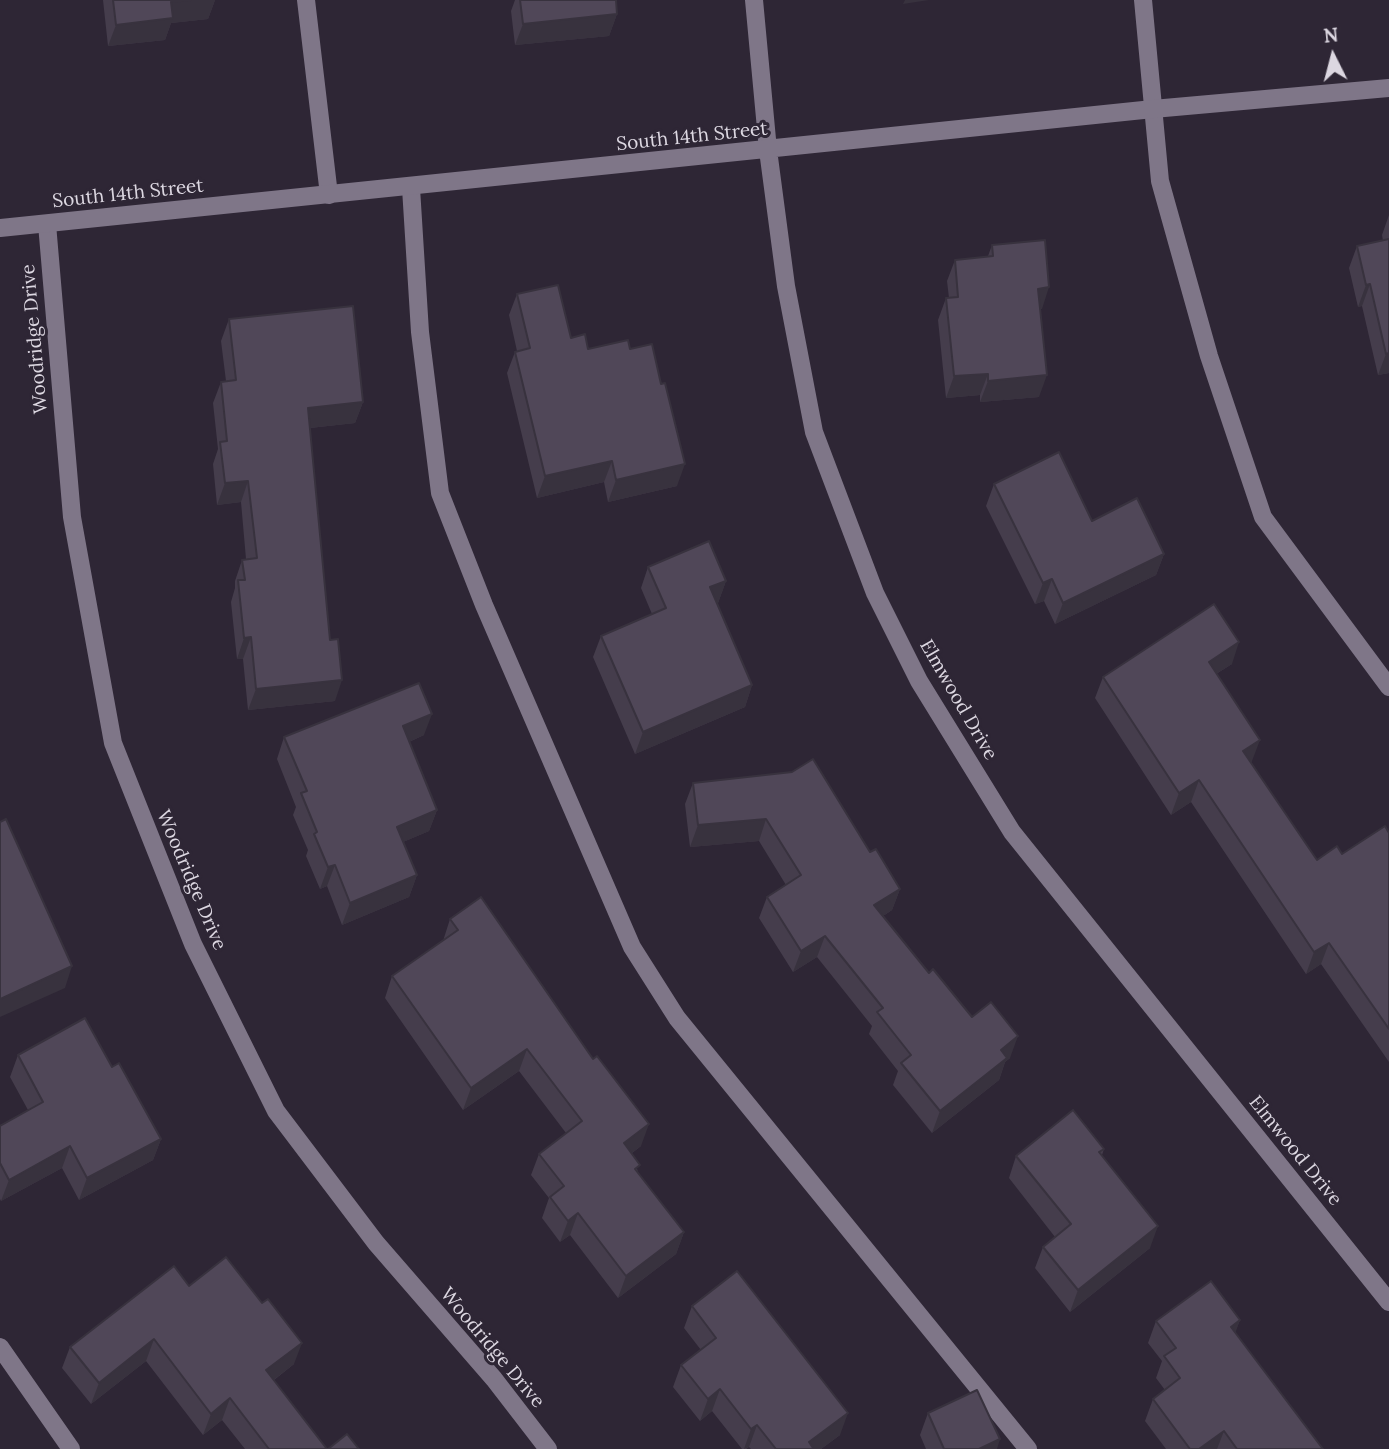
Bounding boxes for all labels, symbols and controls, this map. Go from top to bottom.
north arrow [1298,21,1368,91]
text: N [1322,22,1339,48]
street label: South 14th Street [615,118,769,156]
street label: South 14th Street [51,175,205,213]
street label: Woodridge Drive [17,263,53,415]
street label: Elmwood Drive [914,636,1002,764]
street label: Woodridge Drive [151,807,231,953]
street label: Elmwood Drive [1244,1091,1346,1211]
street label: Woodridge Drive [435,1283,549,1413]

